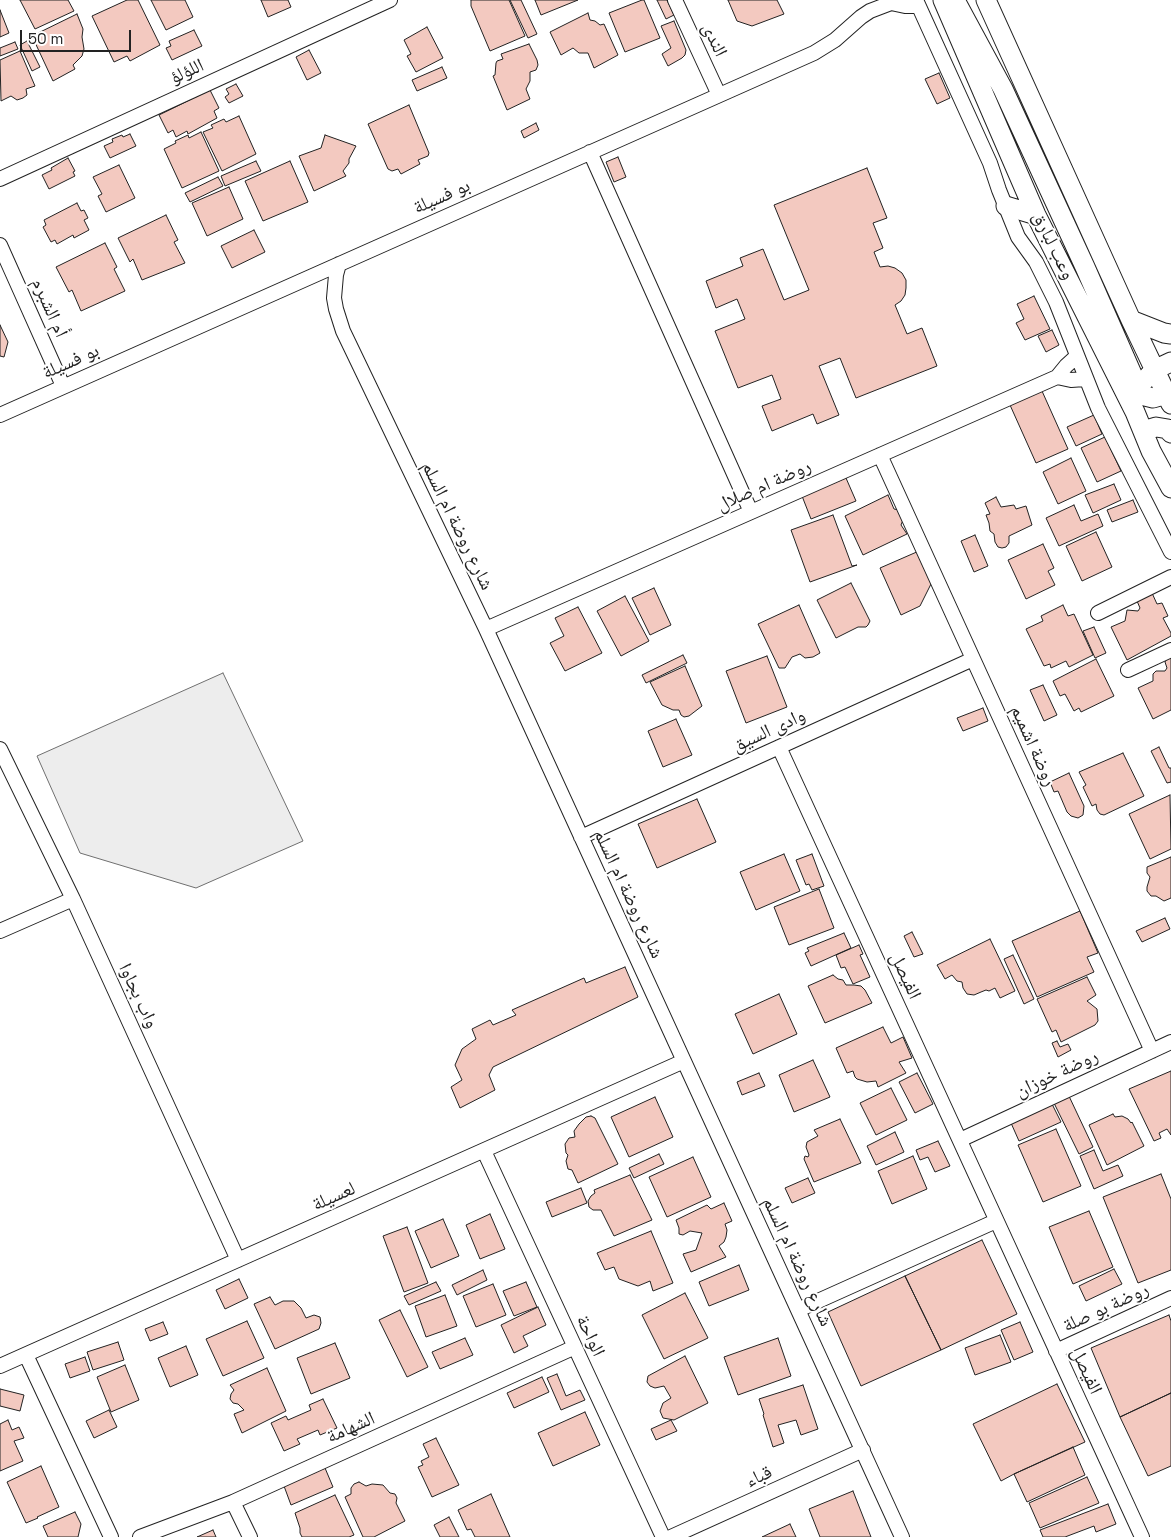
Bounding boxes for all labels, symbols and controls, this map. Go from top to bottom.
street label: الندى [696,19,732,61]
scale bar [22,20,134,52]
text: 50 m [28,29,63,48]
street label: اللؤلؤ [166,54,208,90]
street label: بو فسيلة [410,174,474,220]
street label: وعب لبارق [1027,208,1079,284]
street label: أم الشبرم [26,275,72,341]
street label: بو فسيلة [39,339,103,385]
street label: روضة ام صلال [713,455,815,517]
street label: شارع روضة ام السلم [416,458,498,594]
street label: روضة اشميم [1005,702,1061,790]
street label: وادى السيق [729,704,809,758]
street label: شارع روضة ام السلم [588,826,668,962]
street label: الفيصل [884,949,926,1003]
street label: واب بجاوا [113,960,163,1032]
street label: روضة خوزان [1012,1045,1102,1103]
street label: لعسيلة [309,1178,359,1216]
street label: شارع روضة ام السلم [757,1194,837,1330]
street label: روضة بو صلة [1060,1278,1152,1338]
street label: الواحة [571,1312,609,1360]
street label: الفيصل [1065,1344,1107,1398]
street label: الشهامة [323,1407,379,1449]
street label: قباء [742,1461,776,1493]

